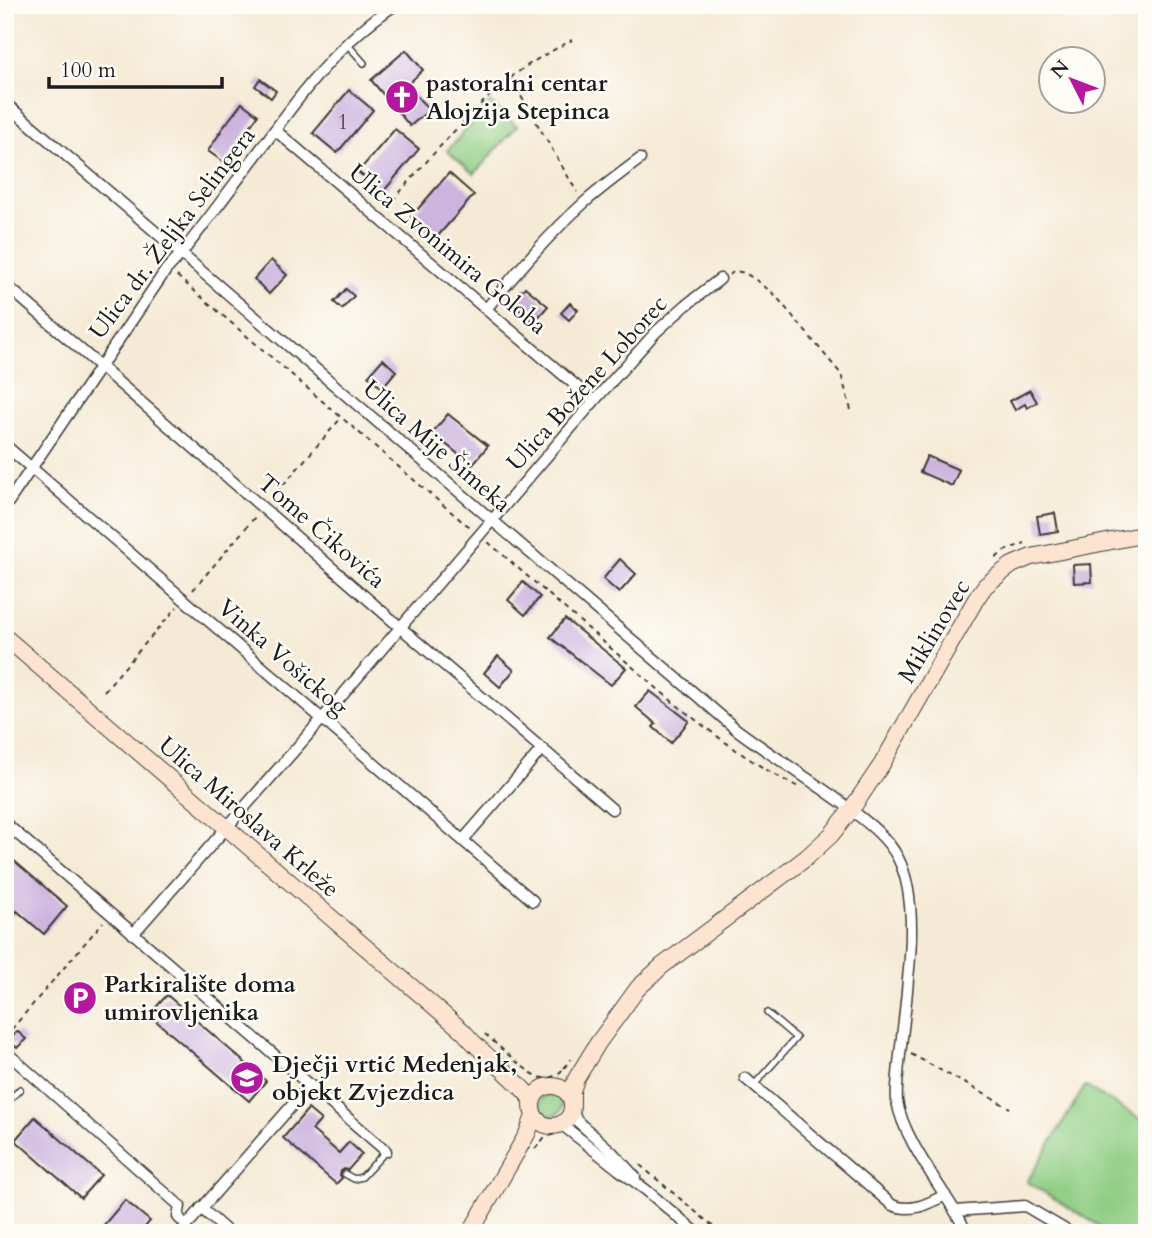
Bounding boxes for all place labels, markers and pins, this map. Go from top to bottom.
place label: pastoralni centar Alojzija Stepinca [426,67,610,128]
church icon: pastoralni centar Alojzija Stepinca [383,78,421,116]
place label: Parkiralište doma umirovljenika [104,968,296,1029]
parking icon: Parkiralište doma umirovljenika [61,979,99,1017]
place label: Dječji vrtić Medenjak, objekt Zvjezdica [272,1048,517,1109]
school or university icon: Dječji vrtić Medenjak, objekt Zvjezdica [228,1059,266,1097]

